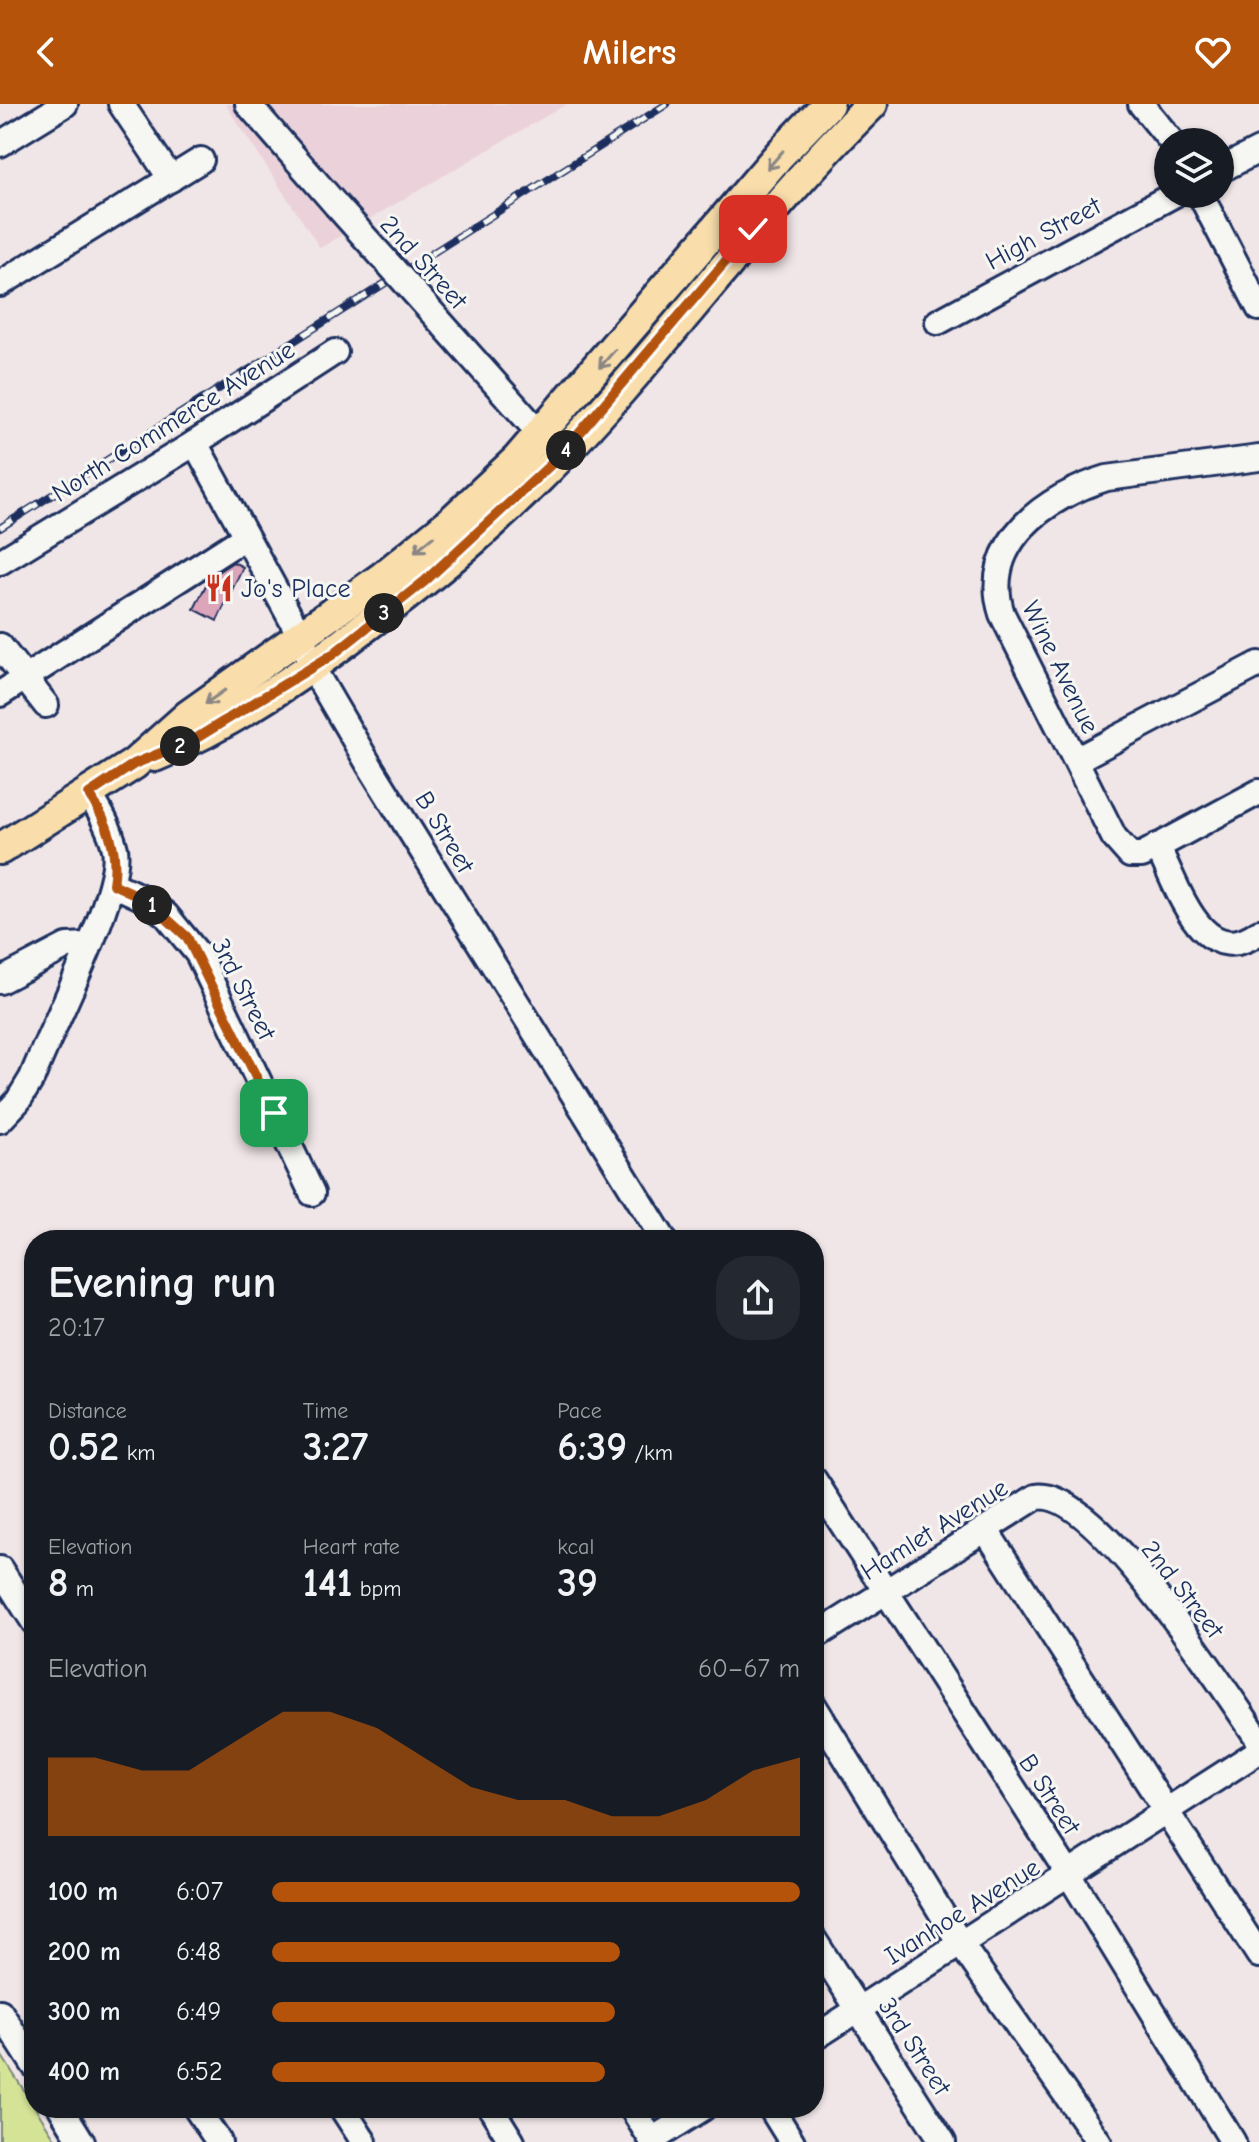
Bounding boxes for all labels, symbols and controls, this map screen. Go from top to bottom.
icon: back [24,30,68,74]
icon: heart [1191,30,1235,74]
text: Milers [583,32,676,73]
map controls [1154,128,1234,208]
button: layers [1154,128,1234,208]
one-way arrow [766,150,784,170]
street label: High Street [981,190,1108,277]
pin [719,195,787,263]
icon: check [731,207,775,251]
street label: 2nd Street [373,210,474,317]
street label: North Commerce Avenue [47,335,300,509]
one-way arrow [598,348,616,369]
pin: 4 [546,430,586,470]
text: 4 [561,437,571,463]
one-way arrow [414,534,435,552]
restaurant icon: Jo's Place [204,573,234,603]
place label: Jo's Place [241,574,350,604]
pin: 3 [364,593,404,633]
street label: Wine Avenue [1015,596,1105,739]
text: 3 [379,600,389,626]
one-way arrow [204,689,226,705]
pin: 2 [160,726,200,766]
text: 2 [175,733,185,759]
street label: B Street [408,786,481,880]
pin: 1 [132,885,172,925]
text: 1 [148,892,156,918]
street label: 3rd Street [205,934,282,1047]
pin [240,1079,308,1147]
icon: arrive [252,1091,296,1135]
button: share [716,1256,800,1340]
text: Evening run [48,1257,276,1308]
text: 20:17 [48,1313,105,1343]
text: Distance [48,1398,127,1424]
text: Time [303,1398,348,1424]
text: Pace [557,1398,602,1424]
text: 0.52 [48,1424,119,1470]
text: 3:27 [303,1424,368,1470]
text: 6:39 [557,1424,627,1470]
text: km [119,1440,155,1466]
text: /km [627,1440,673,1466]
street label: Hamlet Avenue [855,1473,1014,1587]
text: Elevation [48,1534,132,1560]
text: Heart rate [303,1534,400,1560]
text: kcal [557,1534,594,1560]
street label: 2nd Street [1135,1535,1231,1646]
text: 8 [48,1560,68,1606]
text: 141 [303,1560,352,1606]
text: 39 [557,1560,598,1606]
text: m [68,1576,94,1602]
text: bpm [352,1576,401,1602]
text: Elevation [48,1654,148,1684]
text: 60–67 m [698,1654,800,1684]
street label: B Street [1012,1749,1087,1842]
street label: Ivanhoe Avenue [880,1852,1045,1971]
text: 100 m [48,1877,118,1907]
text: 6:07 [176,1877,223,1907]
text: 200 m [48,1937,121,1967]
text: 6:48 [176,1937,221,1967]
street label: 3rd Street [872,1992,958,2102]
text: 300 m [48,1997,121,2027]
text: 6:49 [176,1997,221,2027]
text: 400 m [48,2057,120,2087]
text: 6:52 [176,2057,223,2087]

